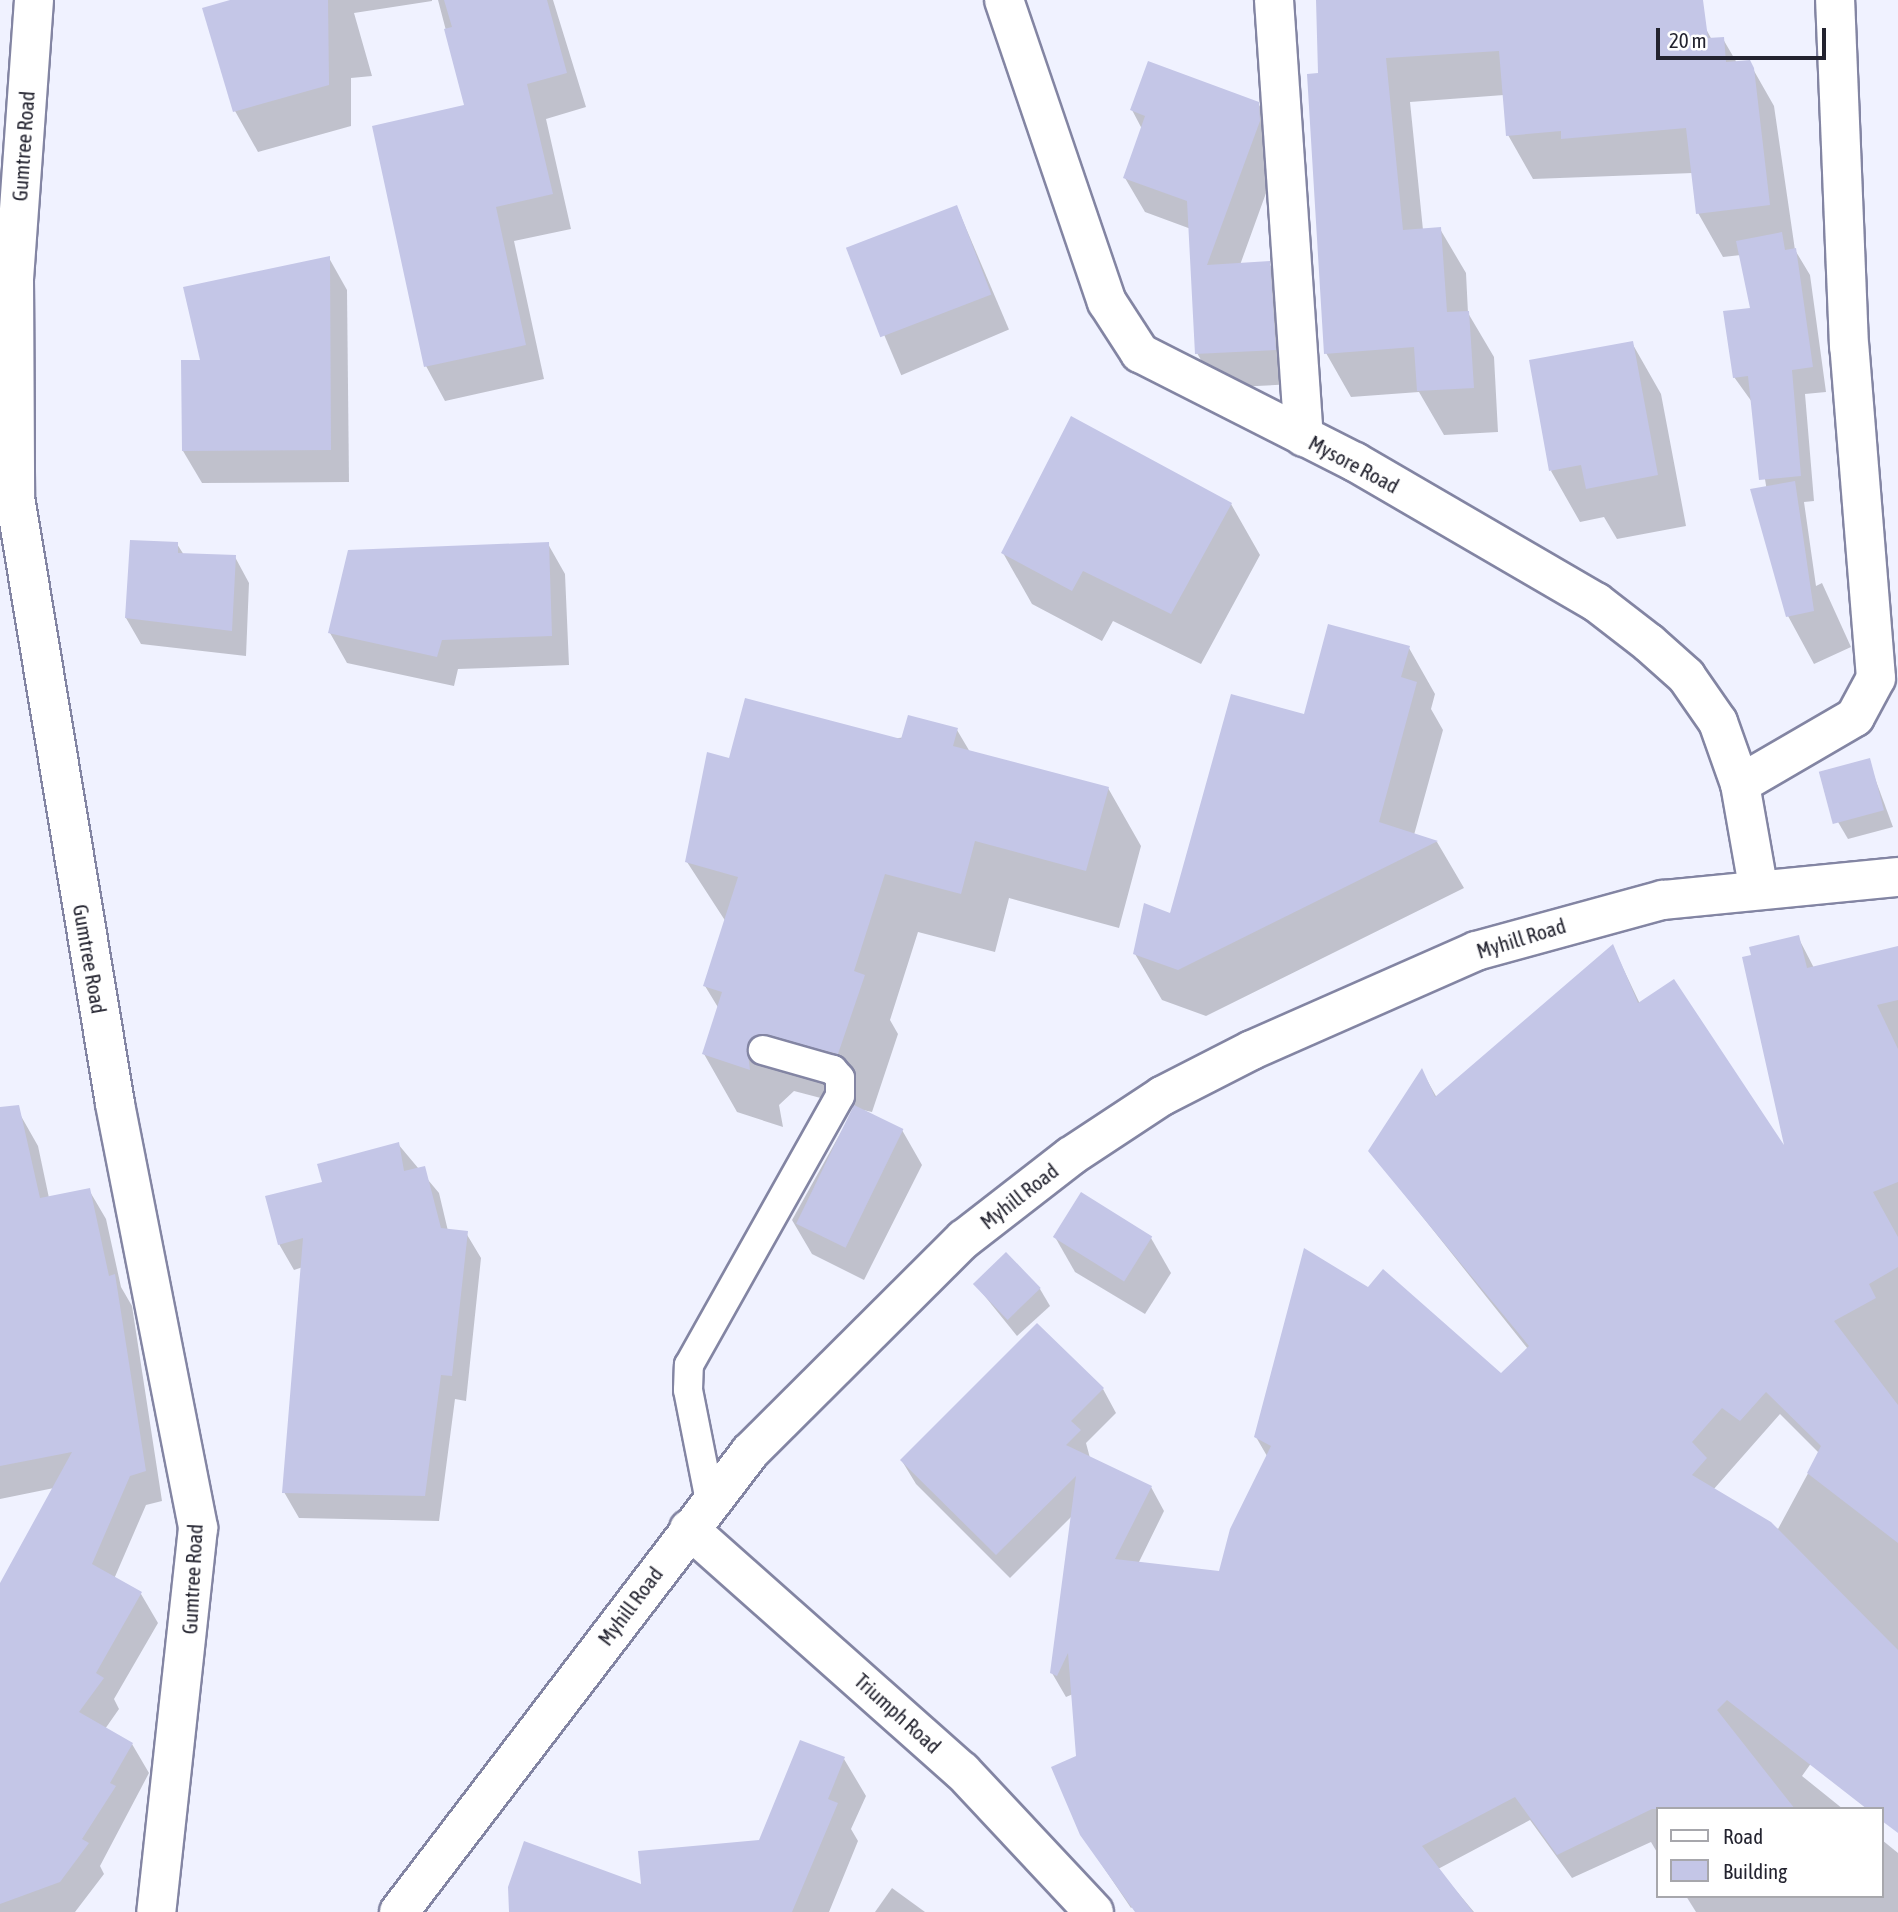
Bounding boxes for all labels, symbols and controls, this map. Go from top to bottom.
scale bar [1660,14,1830,58]
text: 20 m [1669,28,1707,52]
street label: Gumtree Road [7,90,39,202]
street label: Mysore Road [1305,430,1403,498]
street label: Gumtree Road [68,902,112,1016]
street label: Myhill Road [1473,913,1569,963]
street label: Myhill Road [975,1158,1063,1234]
street label: Gumtree Road [177,1523,207,1635]
street label: Myhill Road [592,1562,668,1650]
street label: Triumph Road [850,1668,946,1758]
legend [1657,1807,1884,1898]
text: Road [1723,1824,1763,1848]
text: Building [1723,1859,1787,1883]

